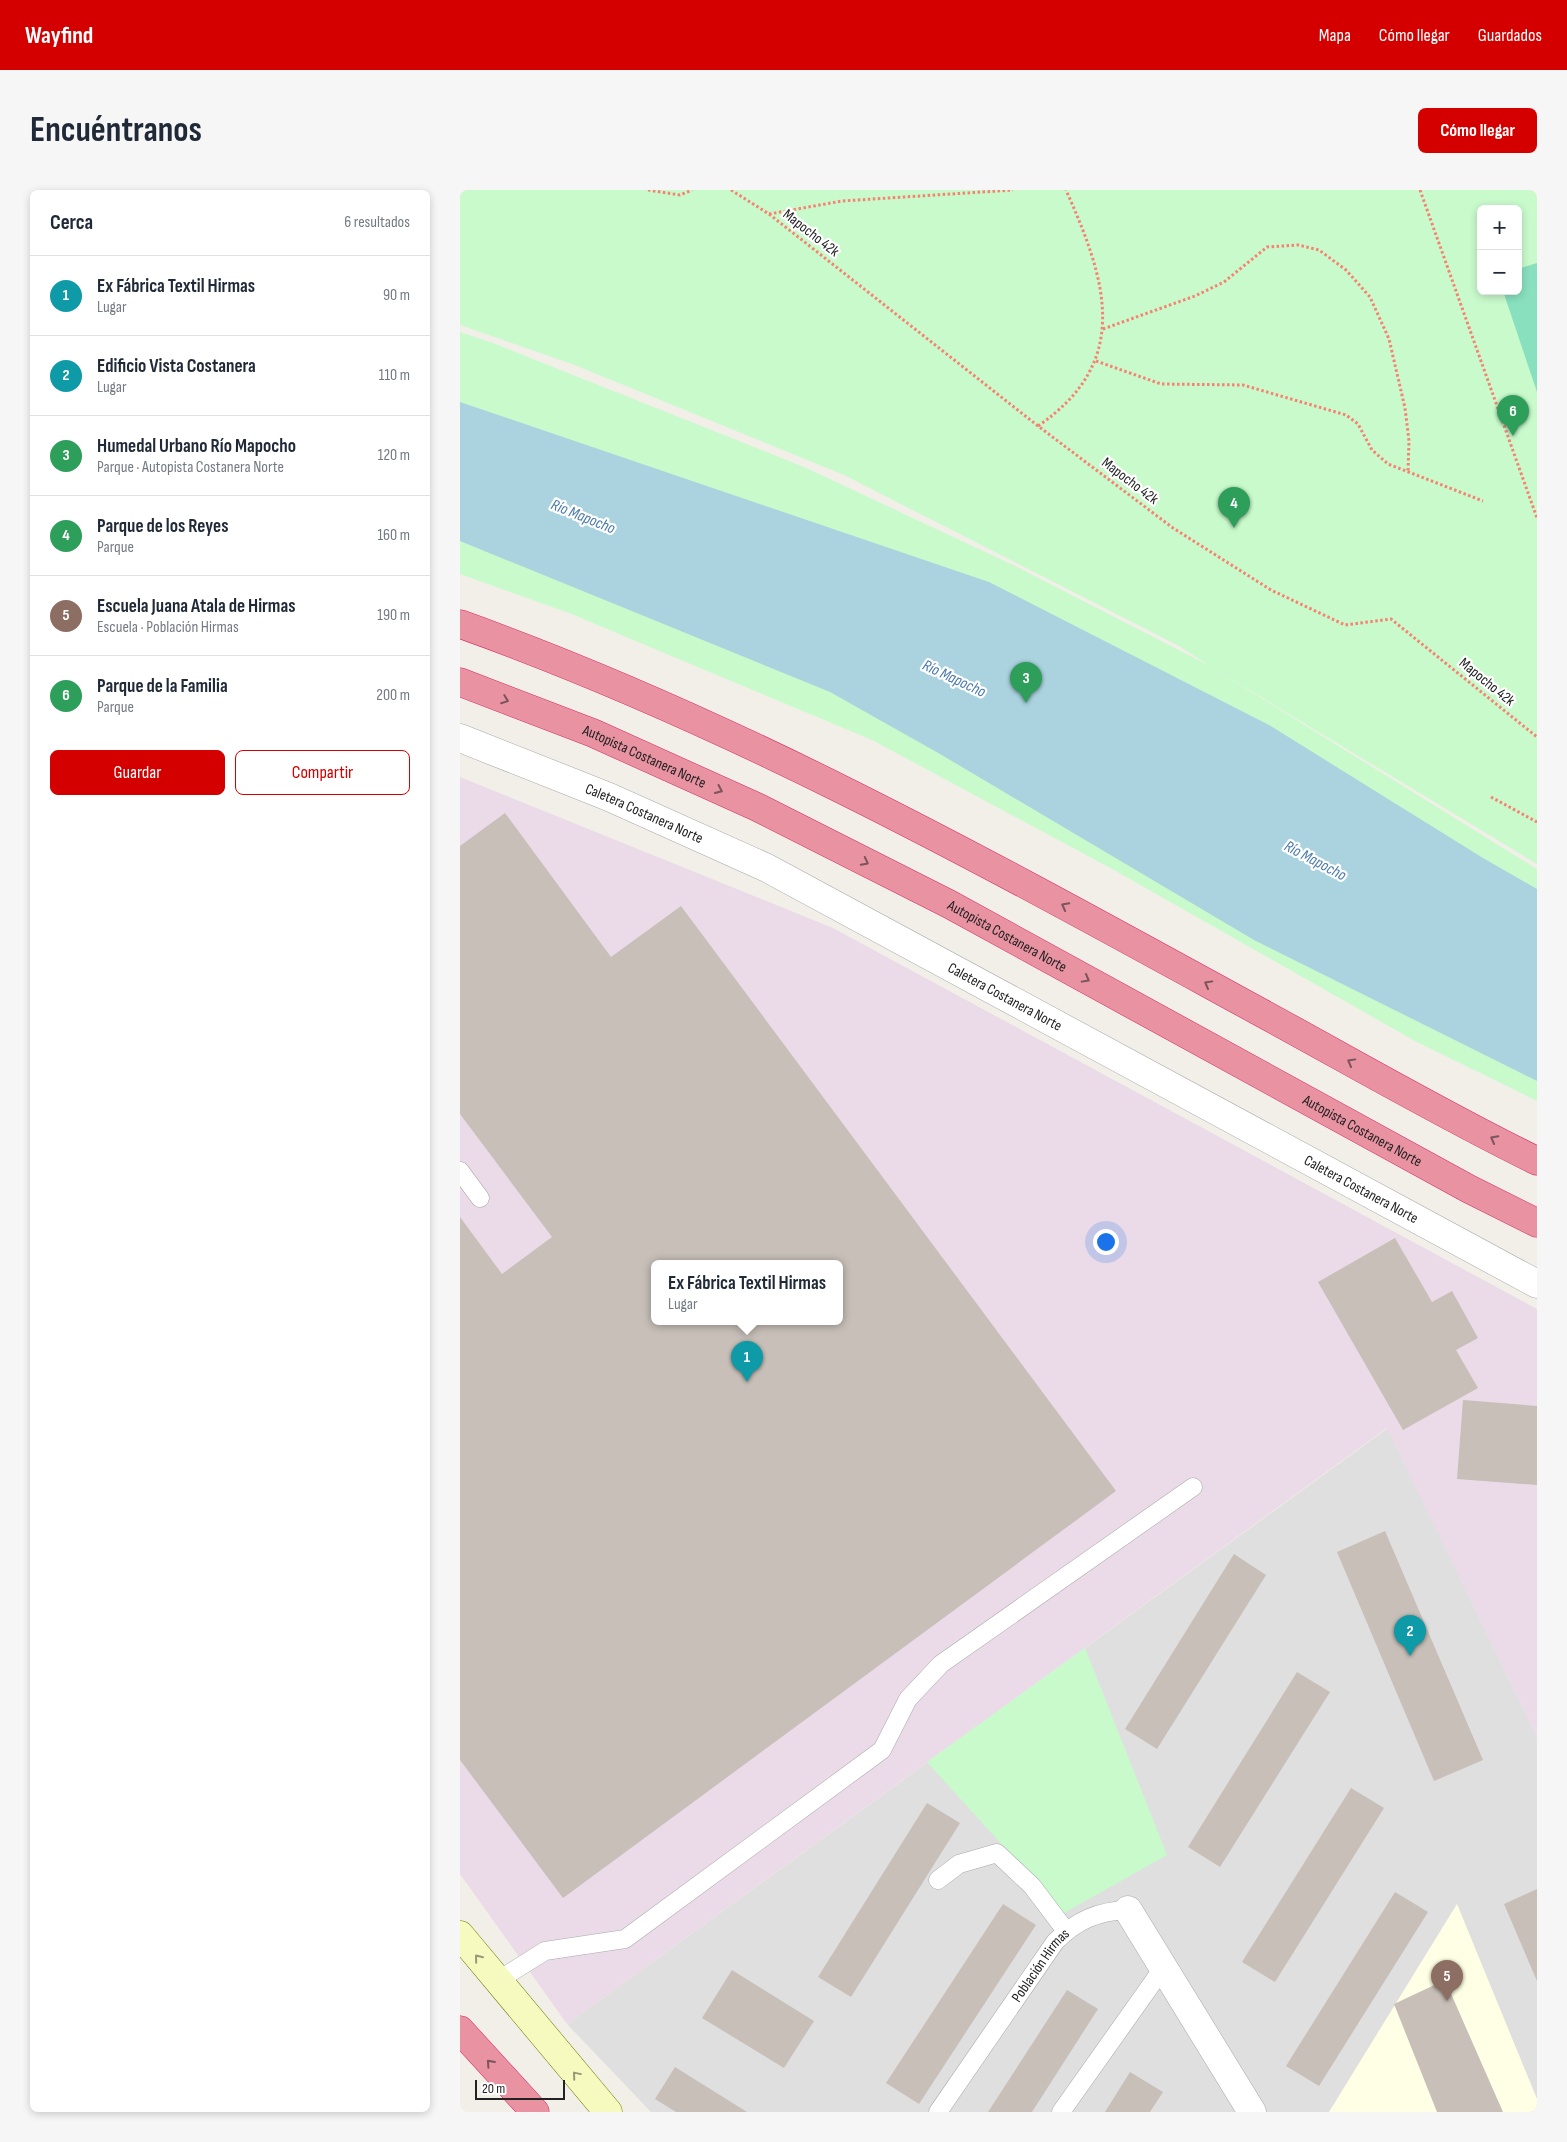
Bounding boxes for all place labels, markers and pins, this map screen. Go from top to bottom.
pin: 6 [1497,395,1529,436]
pin: 4 [1218,487,1250,528]
pin: 3 [1010,662,1042,703]
pin: 1 [731,1341,763,1382]
pin: 2 [1394,1615,1426,1656]
pin: 5 [1431,1960,1463,2001]

